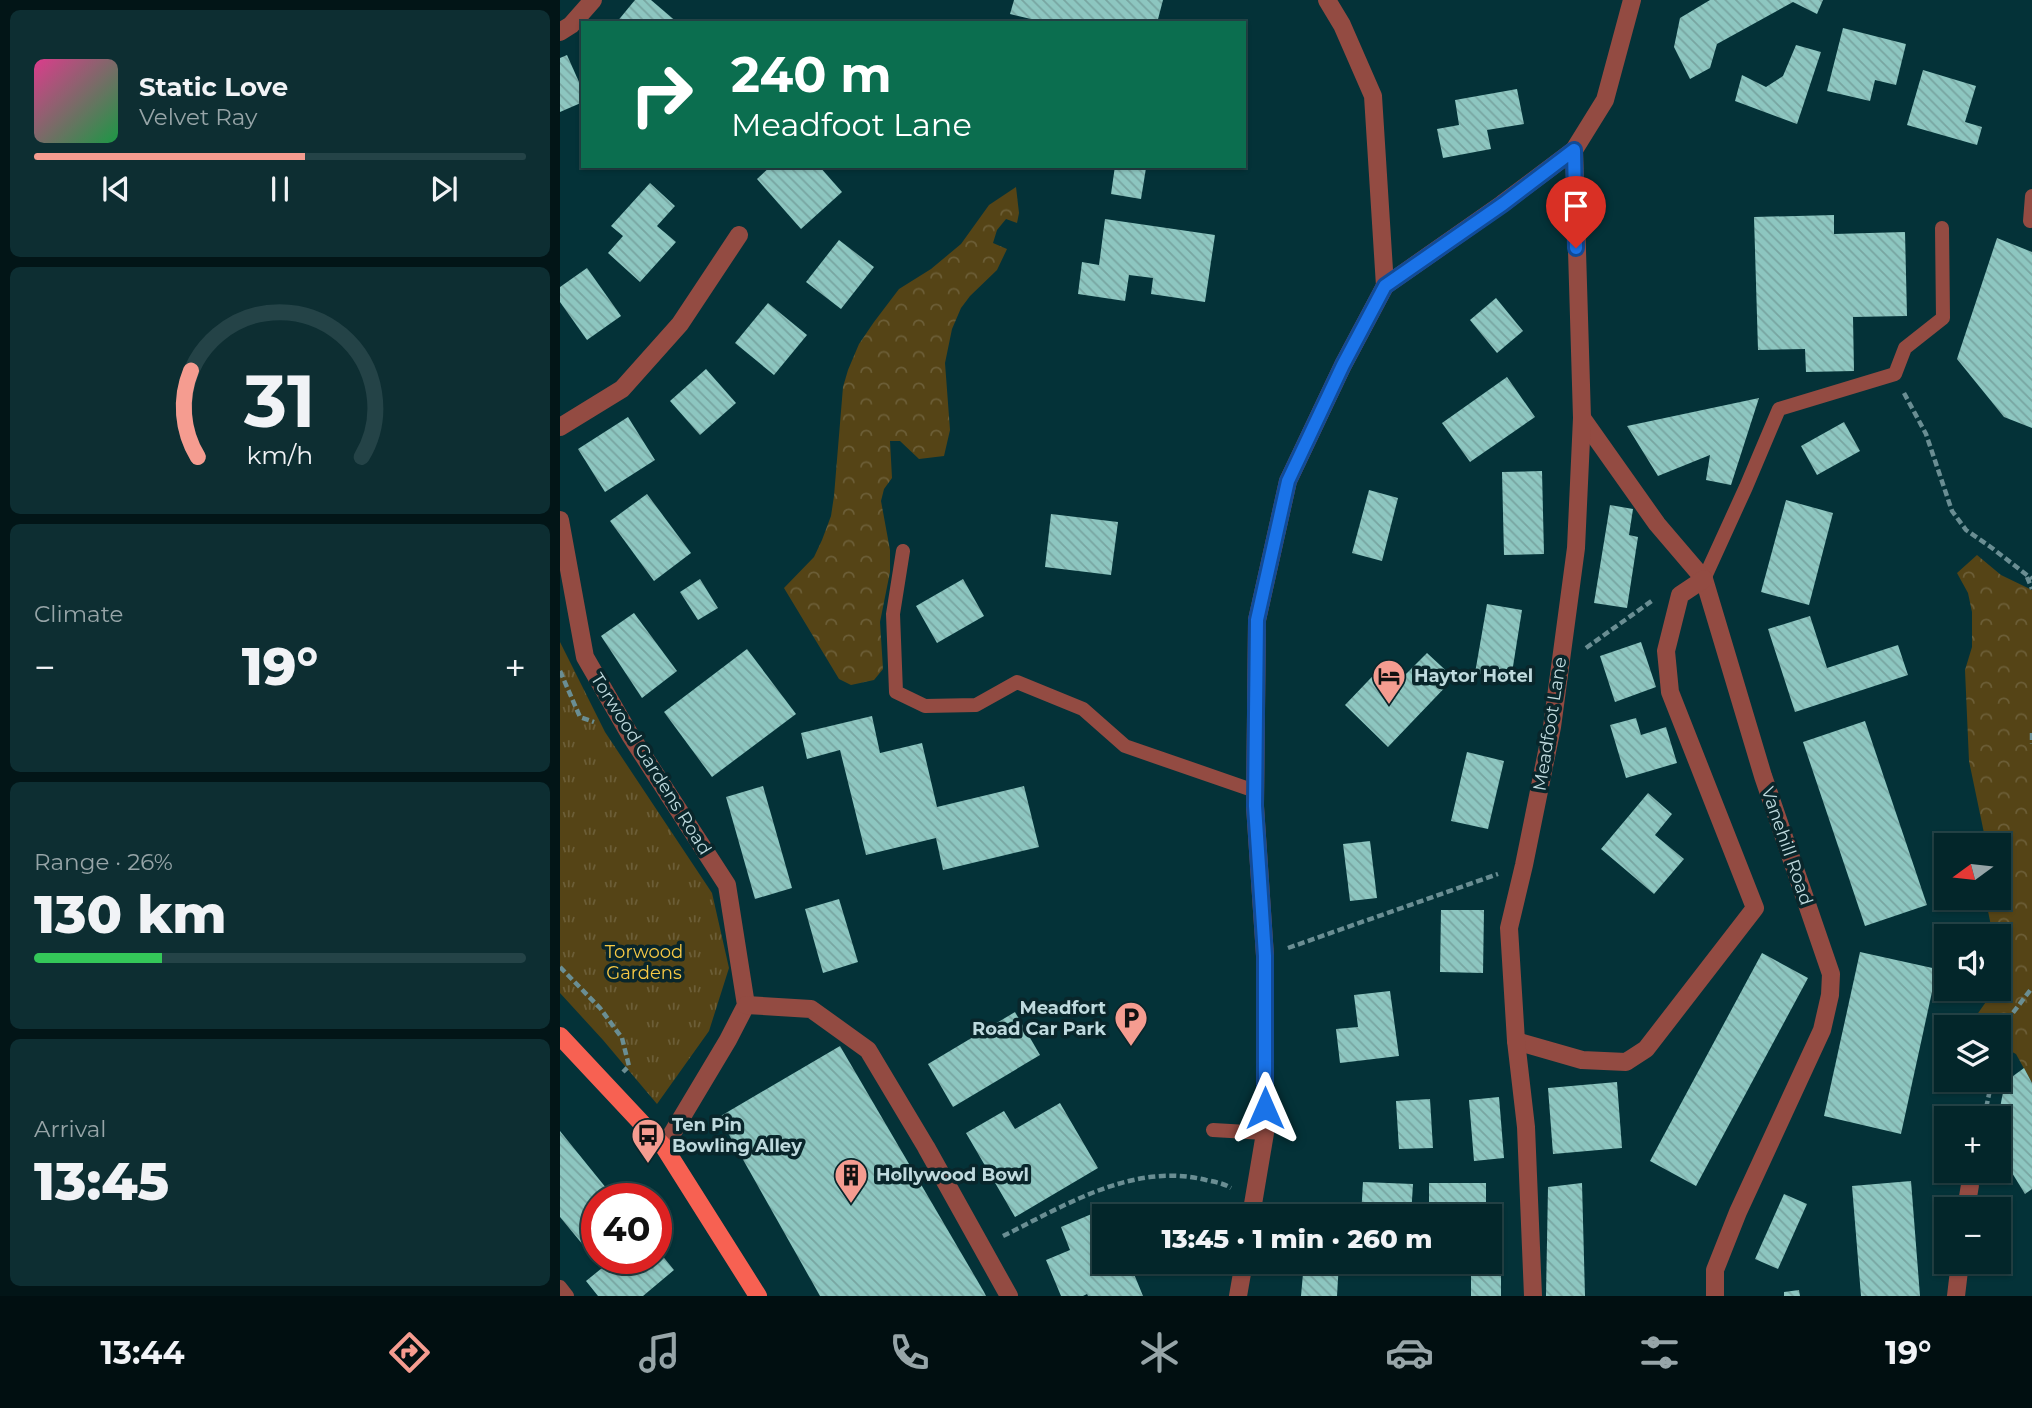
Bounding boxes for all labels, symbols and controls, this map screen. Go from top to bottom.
text: 240 m [731,45,892,104]
icon: right [616,49,707,140]
text: Static Love [139,71,288,103]
text: Velvet Ray [139,103,257,131]
text: Meadfoot Lane [731,105,972,144]
icon: previous [97,170,135,208]
icon: pause [261,170,299,208]
icon: next [425,170,463,208]
pin [1546,176,1606,248]
icon: arrive [1557,187,1595,225]
text: 31 [243,357,316,445]
text: km/h [247,440,313,470]
text: Climate [34,600,123,628]
text: 19° [242,635,318,698]
text: − [34,644,56,691]
text: + [504,644,526,691]
street label: Meadfoot Lane [1529,655,1571,793]
hotel icon: Haytor Hotel [1370,657,1408,706]
place label: Haytor Hotel [1414,665,1533,687]
street label: Torwood Gardens Road [586,669,716,859]
street label: Vanehill Road [1756,784,1818,908]
north arrow [1934,833,2011,910]
map controls [1934,833,2011,1274]
text: Range · 26% [34,848,173,876]
text: 130 km [34,883,227,946]
button: sound [1934,924,2011,1001]
park label: Torwood Gardens [605,941,683,984]
place label: Meadfort Road Car Park [972,997,1106,1040]
parking icon: Meadfort Road Car Park [1112,999,1150,1048]
button: layers [1934,1015,2011,1092]
position arrow [1228,1071,1302,1145]
button: + [1934,1106,2011,1183]
place label: Ten Pin Bowling Alley [672,1114,802,1157]
text: Arrival [34,1115,107,1143]
bus stop icon: Ten Pin Bowling Alley [629,1116,667,1165]
text: 13:45 [34,1150,169,1213]
building icon: Hollywood Bowl [832,1156,870,1205]
place label: Hollywood Bowl [876,1164,1029,1186]
speed limit sign: 40 [581,1183,672,1274]
button: − [1934,1197,2011,1274]
text: 13:45 · 1 min · 260 m [1161,1223,1433,1255]
icon: directions [385,1328,434,1377]
icon: music [635,1328,684,1377]
icon: phone [885,1328,934,1377]
icon: climate [1135,1328,1184,1377]
icon: car [1385,1328,1434,1377]
icon: filters [1635,1328,1684,1377]
text: 13:44 [100,1333,184,1372]
text: 19° [1885,1333,1931,1372]

